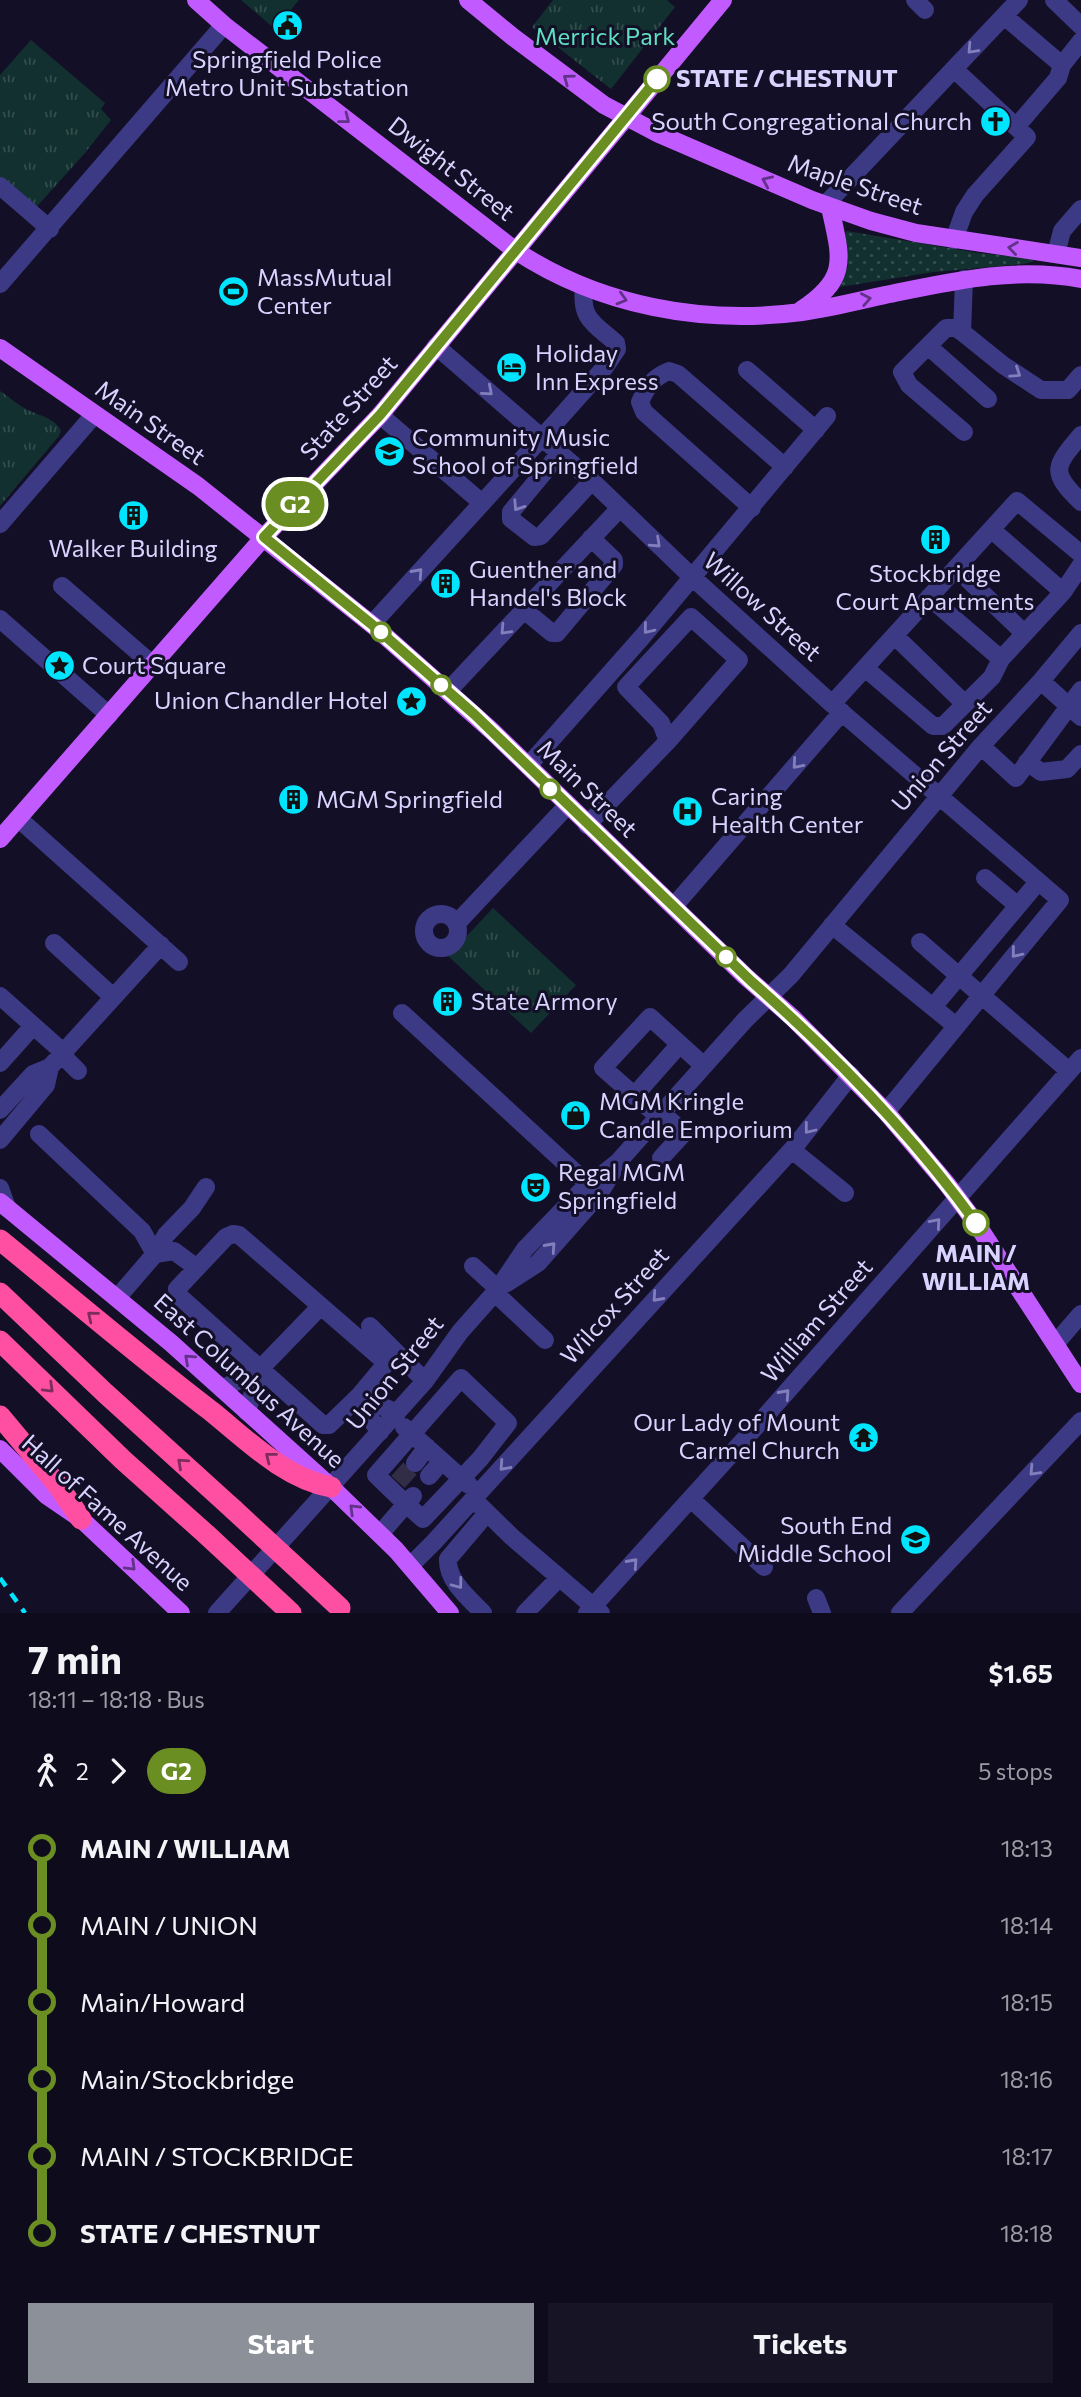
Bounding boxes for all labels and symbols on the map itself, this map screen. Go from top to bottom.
public building icon: Springfield Police Metro Unit Substation [270,9,304,43]
park label: Merrick Park [535,21,675,50]
one-way arrow [968,41,981,54]
place label: Springfield Police Metro Unit Substation [165,44,409,101]
place label: STATE / CHESTNUT [676,63,898,92]
marker: STATE / CHESTNUT [644,66,670,92]
one-way arrow [563,74,576,87]
church icon: South Congregational Church [978,105,1012,139]
place label: South Congregational Church [651,106,972,135]
one-way arrow [337,110,350,123]
street label: Dwight Street [383,110,521,226]
street label: Maple Street [784,147,927,220]
one-way arrow [762,175,774,189]
one-way arrow [1008,241,1019,256]
place label: MassMutual Center [257,262,392,319]
sports icon: MassMutual Center [217,275,251,309]
one-way arrow [615,291,627,306]
one-way arrow [860,293,872,308]
place label: Holiday Inn Express [535,338,659,395]
street label: State Street [293,349,403,465]
hotel icon: Holiday Inn Express [495,351,529,385]
one-way arrow [1008,365,1021,377]
street label: Main Street [90,373,212,470]
one-way arrow [480,383,493,395]
place label: Community Music School of Springfield [412,422,638,479]
school or university icon: Community Music School of Springfield [372,435,406,469]
line badge: G2 [264,481,326,527]
building icon: Walker Building [116,498,150,532]
one-way arrow [513,498,526,511]
building icon: Stockbridge Court Apartments [918,523,952,557]
place label: Walker Building [48,533,218,562]
one-way arrow [648,535,661,548]
street label: Willow Street [698,545,828,666]
place label: Guenther and Handel's Block [469,554,627,611]
place label: Stockbridge Court Apartments [835,558,1035,615]
building icon: Guenther and Handel's Block [429,567,463,601]
one-way arrow [409,568,422,581]
one-way arrow [644,621,657,634]
unlabelled marker [371,622,391,642]
one-way arrow [501,622,514,635]
place icon: Court Square [42,649,76,683]
place label: Court Square [82,650,226,679]
unlabelled marker [431,675,451,695]
place icon: Union Chandler Hotel [394,684,428,718]
place label: Union Chandler Hotel [154,685,388,714]
street label: Union Street [885,693,997,817]
street label: Main Street [532,733,644,843]
one-way arrow [793,755,805,768]
unlabelled marker [540,779,560,799]
place label: Caring Health Center [711,781,864,838]
building icon: MGM Springfield [276,783,310,817]
place label: MGM Springfield [316,784,503,813]
hospital icon: Caring Health Center [671,794,705,828]
one-way arrow [1012,946,1025,958]
unlabelled marker [716,947,736,967]
building icon: State Armory [431,985,465,1019]
place label: State Armory [471,986,618,1015]
place label: MGM Kringle Candle Emporium [599,1086,793,1143]
shop icon: MGM Kringle Candle Emporium [559,1099,593,1133]
one-way arrow [805,1121,818,1133]
place label: Regal MGM Springfield [558,1157,685,1214]
theatre icon: Regal MGM Springfield [518,1170,552,1204]
marker: MAIN / WILLIAM [963,1210,989,1236]
one-way arrow [927,1218,940,1231]
place label: MAIN / WILLIAM [922,1238,1030,1295]
street label: Wilcox Street [554,1240,674,1370]
one-way arrow [543,1242,555,1255]
street label: William Street [754,1252,878,1388]
street label: East Columbus Avenue [149,1287,351,1473]
one-way arrow [652,1289,665,1302]
street label: Union Street [339,1309,449,1435]
one-way arrow [88,1311,100,1324]
one-way arrow [184,1355,197,1367]
one-way arrow [41,1380,54,1393]
one-way arrow [777,1389,790,1402]
place label: Our Lady of Mount Carmel Church [633,1407,840,1464]
temple icon: Our Lady of Mount Carmel Church [846,1420,880,1454]
street label: Hall of Fame Avenue [17,1428,199,1596]
one-way arrow [265,1453,278,1466]
one-way arrow [499,1458,512,1471]
one-way arrow [177,1459,190,1471]
one-way arrow [1030,1462,1043,1475]
one-way arrow [349,1505,362,1518]
place label: South End Middle School [737,1510,892,1567]
school or university icon: South End Middle School [898,1523,932,1557]
one-way arrow [123,1557,136,1570]
one-way arrow [625,1558,637,1571]
one-way arrow [450,1576,462,1588]

